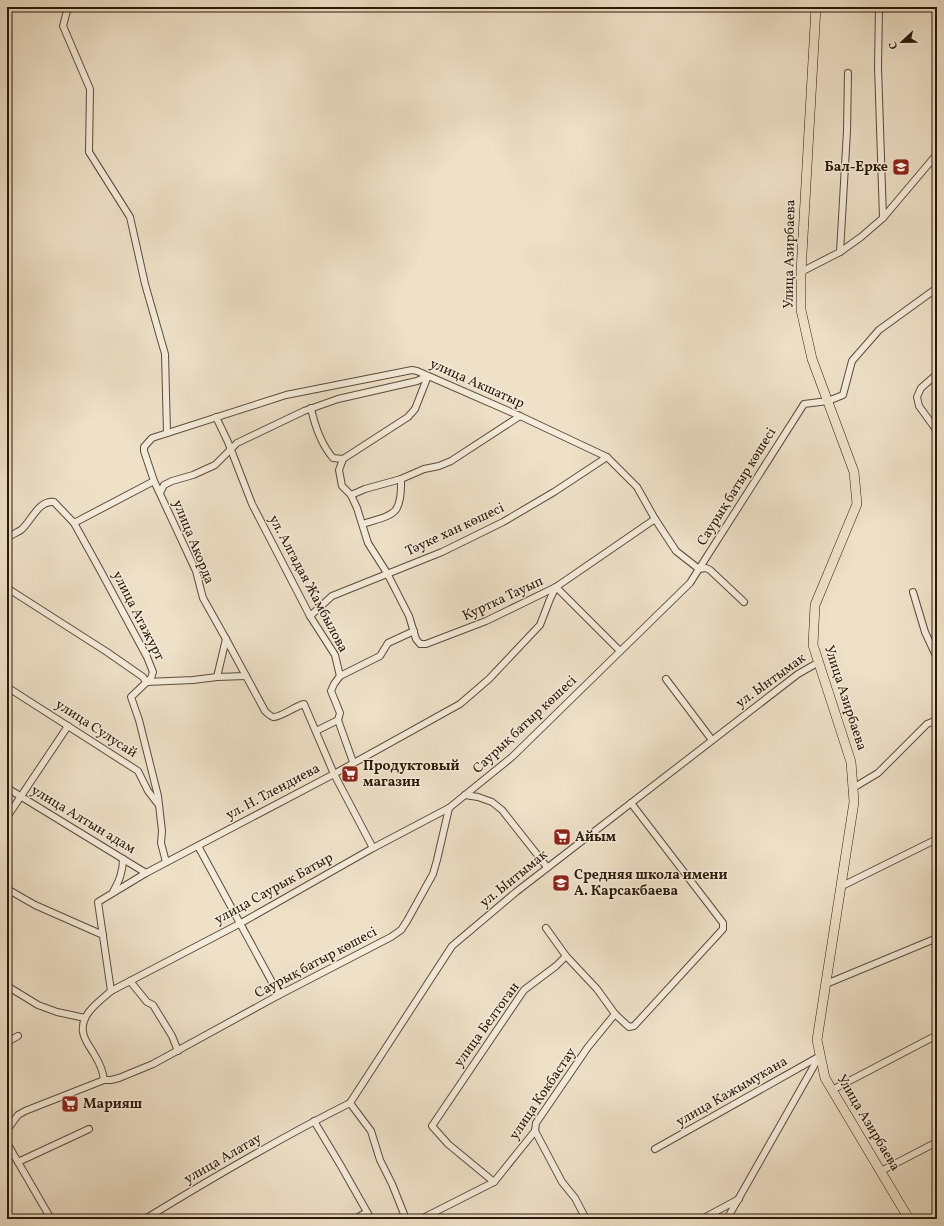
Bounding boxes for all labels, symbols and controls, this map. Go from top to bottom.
north arrow [882,22,922,62]
text: С [886,39,902,51]
school or university icon: Бал-Ерке [891,157,911,177]
place label: Бал-Ерке [825,158,888,177]
street label: Улица Азирбаева [780,199,800,309]
street label: улица Акшатыр [427,355,527,413]
street label: Саурық батыр көшесі [693,424,781,550]
street label: улица Акорда [167,497,219,587]
street label: Тәуке хан көшесі [402,499,508,561]
street label: ул. Алгадая Жамбылова [264,512,352,656]
street label: улица Атажурт [107,568,169,664]
street label: Куртка Тауып [460,572,546,626]
street label: Улица Азирбаева [819,643,871,753]
street label: ул. Ынтымак [732,649,810,713]
street label: Саурық батыр көшесі [469,672,581,778]
street label: улица Сулусай [51,695,141,763]
place label: Продуктовый магазин [363,757,459,792]
street label: ул. Н. Тлендиева [223,759,323,825]
supermarket icon: Продуктовый магазин [340,764,360,784]
street label: улица Алтын адам [27,781,139,859]
supermarket icon: Айым [552,827,572,847]
place label: Айым [575,828,617,847]
street label: ул. Ынтымак [476,845,552,912]
street label: улица Саурык Батыр [211,848,337,930]
place label: Средняя школа имени А. Карсакбаева [574,866,727,901]
school or university icon: Средняя школа имени А. Карсакбаева [551,873,571,893]
street label: Саурық батыр көшесі [251,923,381,1003]
street label: улица Белтоган [450,978,525,1071]
street label: улица Кокбастау [505,1044,581,1144]
street label: улица Кажымукана [673,1052,791,1132]
street label: Улица Азирбаева [832,1071,904,1175]
supermarket icon: Марияш [60,1094,80,1114]
place label: Марияш [83,1095,142,1114]
street label: улица Алатау [181,1129,266,1189]

